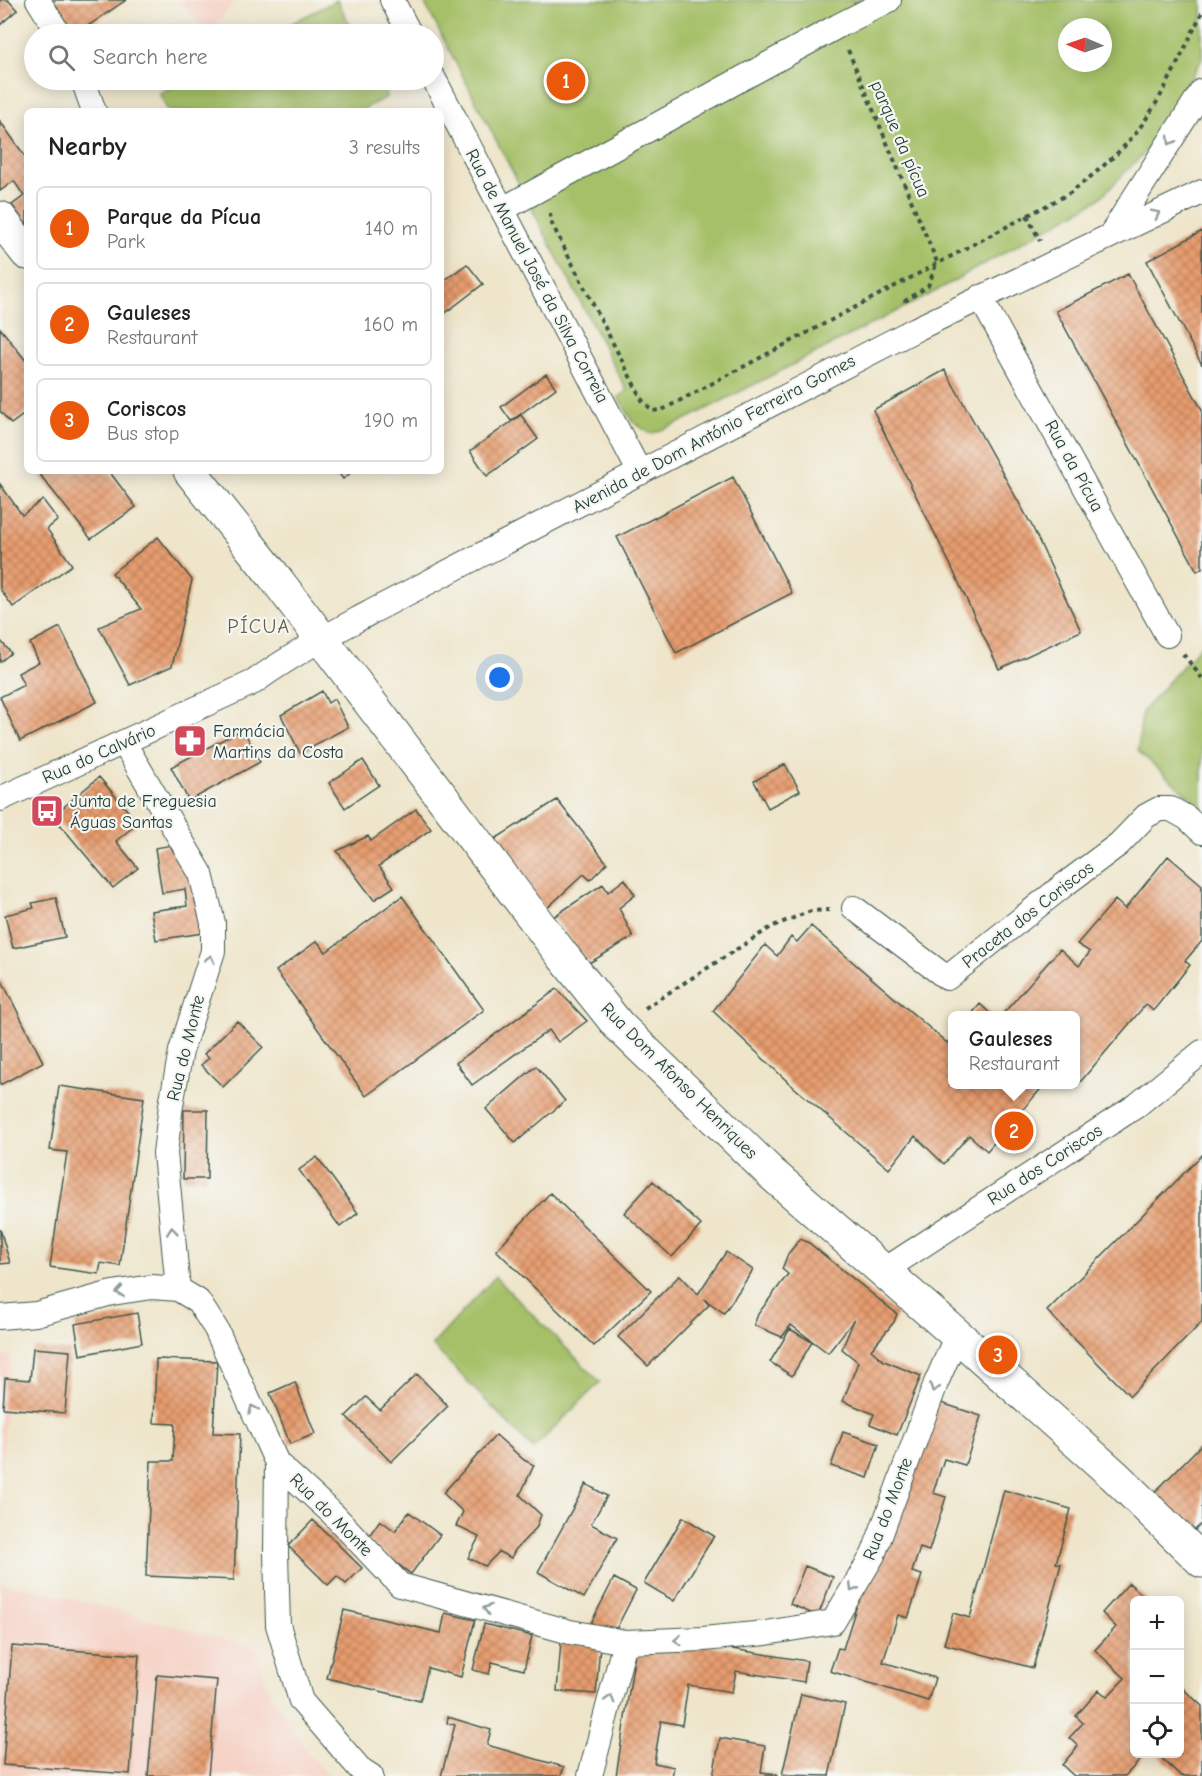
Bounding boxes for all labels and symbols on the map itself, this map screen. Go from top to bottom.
north arrow [1058,18,1112,72]
pin: 1 [546,58,586,104]
street label: parque da pícua [866,77,934,201]
one-way arrow [1167,135,1179,145]
street label: Rua de Manuel José da Silva Correia [461,145,613,407]
one-way arrow [1149,210,1160,221]
street label: Avenida de Dom António Ferreira Gomes [569,350,859,518]
street label: Rua da Pícua [1040,417,1108,515]
district label: PÍCUA [227,615,291,638]
your location [485,663,514,692]
street label: Rua do Calvário [39,720,159,788]
place label: Farmácia Martins da Costa [213,721,344,763]
pharmacy icon: Farmácia Martins da Costa [172,723,208,759]
place label: Junta de Freguesia Águas Santas [70,791,217,833]
bus stop icon: Junta de Freguesia Águas Santas [29,793,65,829]
street label: Praceta dos Coriscos [958,857,1098,973]
one-way arrow [203,954,216,964]
street label: Rua do Monte [163,993,209,1103]
street label: Rua Dom Afonso Henriques [596,998,762,1164]
pin: 2 [994,1108,1034,1154]
street label: Rua dos Coriscos [984,1120,1106,1210]
one-way arrow [166,1227,179,1236]
one-way arrow [116,1286,125,1298]
pin: 3 [978,1332,1018,1378]
one-way arrow [929,1382,941,1393]
one-way arrow [248,1405,260,1416]
street label: Rua do Monte [859,1455,917,1563]
street label: Rua do Monte [285,1469,377,1561]
one-way arrow [848,1582,860,1592]
one-way arrow [483,1604,493,1617]
one-way arrow [674,1634,683,1647]
one-way arrow [603,1694,615,1705]

